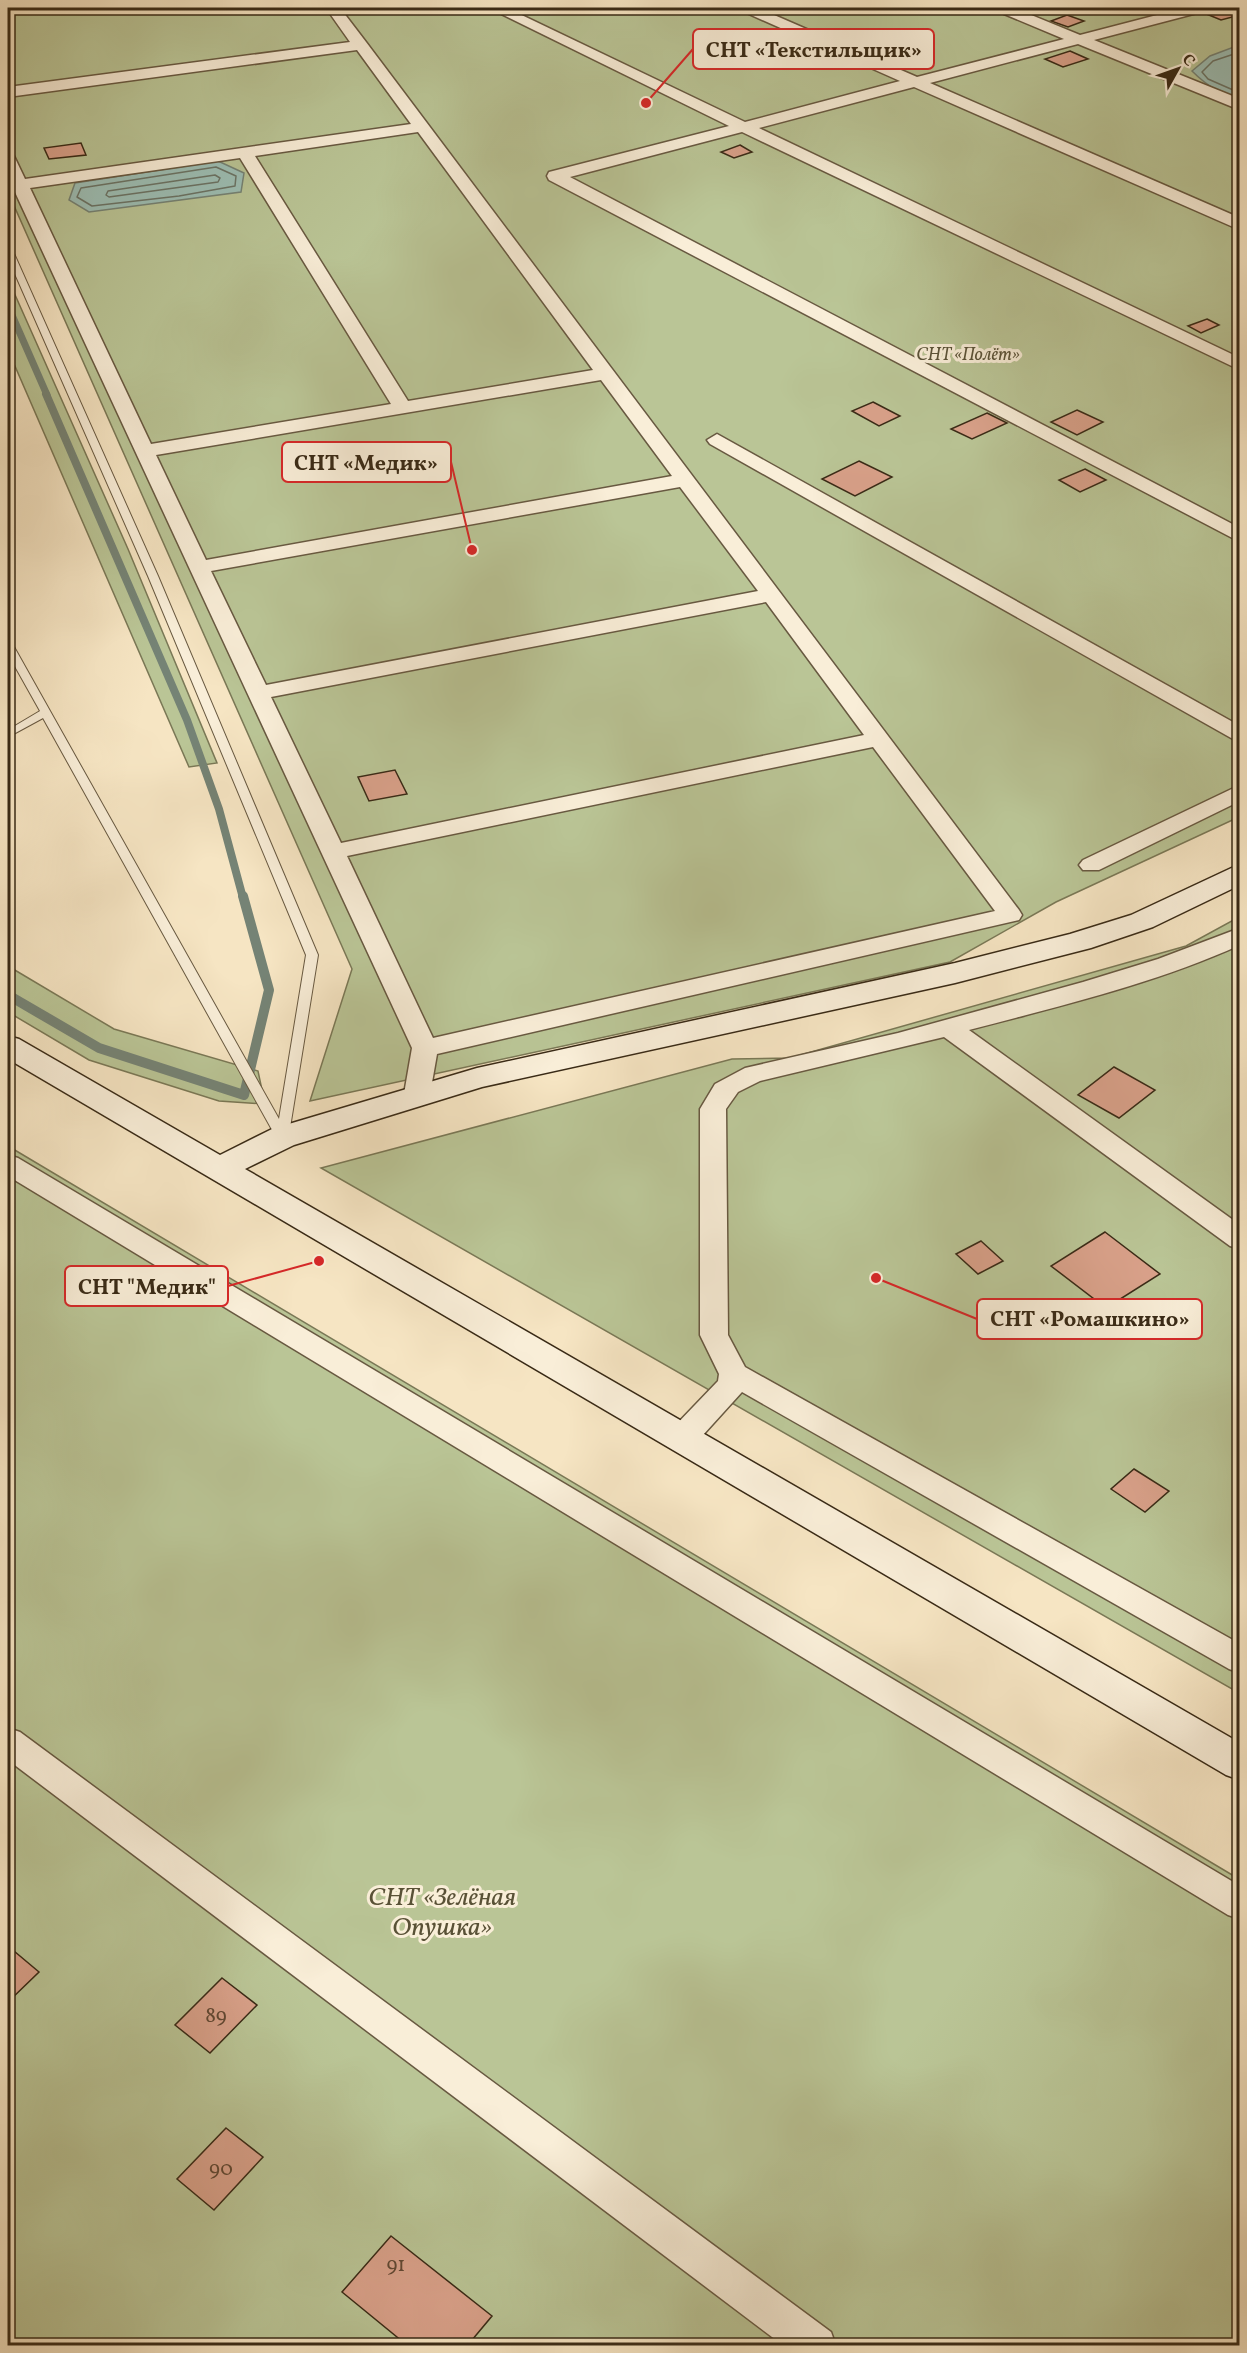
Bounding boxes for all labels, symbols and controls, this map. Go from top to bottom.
callout: СНТ «Текстильщик» [693,29,934,69]
text: СНТ «Текстильщик» [706,36,922,67]
north arrow [1148,39,1208,99]
text: С [1176,50,1200,72]
park label: СНТ «Полёт» [916,343,1020,368]
callout: СНТ «Медик» [282,442,451,482]
text: СНТ «Медик» [294,449,438,480]
callout: СНТ "Медик" [65,1266,228,1306]
text: СНТ "Медик" [78,1273,216,1304]
callout: СНТ «Ромашкино» [977,1299,1202,1339]
text: СНТ «Ромашкино» [990,1305,1190,1336]
park label: СНТ «Зелёная Опушка» [368,1880,516,1946]
house number: 89 [205,2002,227,2031]
house number: 90 [209,2155,233,2184]
house number: 91 [386,2251,406,2280]

